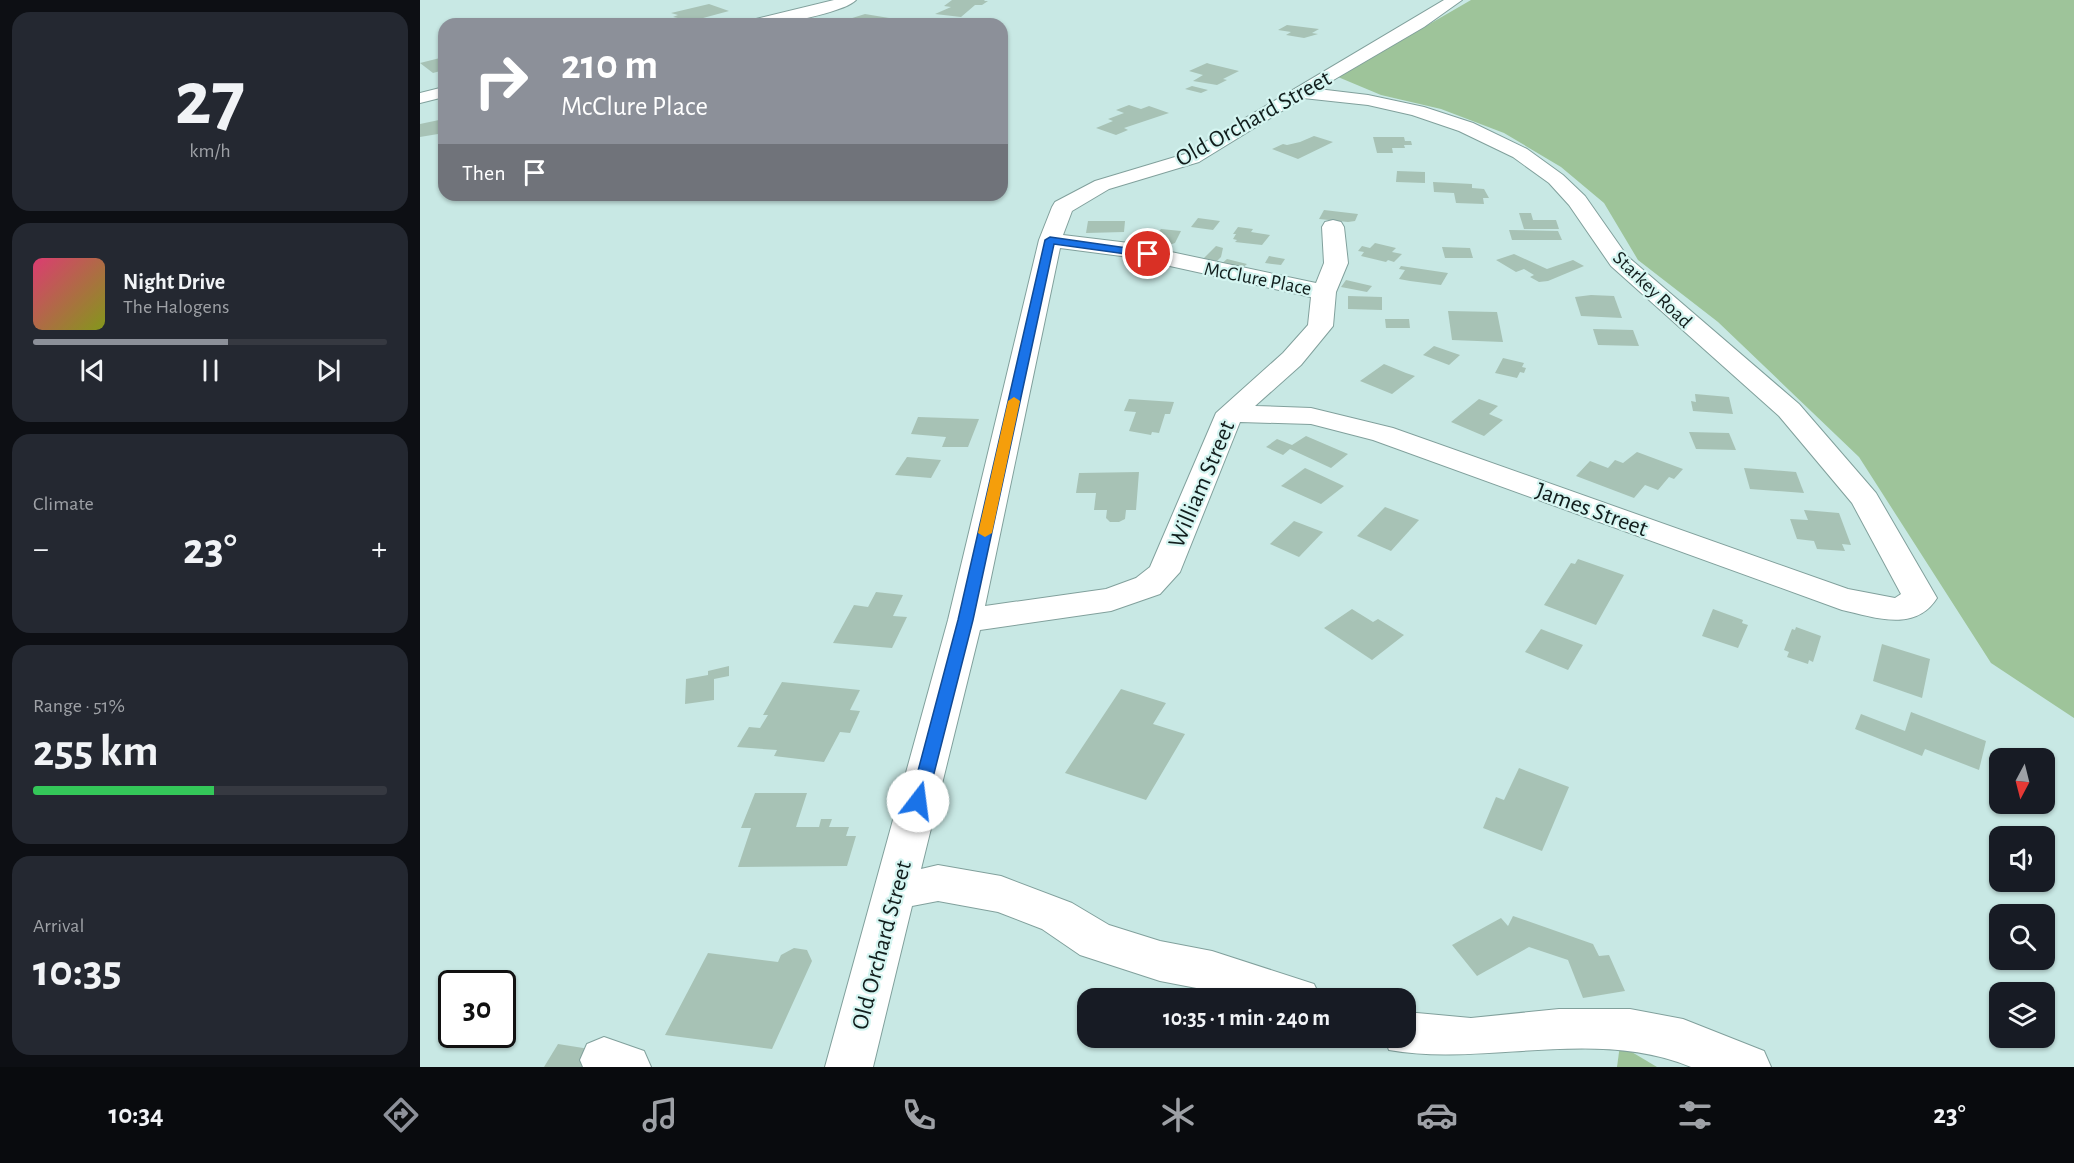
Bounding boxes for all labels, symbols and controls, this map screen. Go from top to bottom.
icon: right [462,42,540,120]
text: 210 m [561,44,658,86]
text: 27 [175,61,245,139]
street label: Old Orchard Street [1172,66,1336,171]
text: McClure Place [561,93,708,120]
text: km/h [189,141,231,161]
icon: arrive [518,156,551,189]
text: Then [462,162,506,184]
pin [1122,228,1173,279]
icon: arrive [1131,237,1164,270]
street label: Starkey Road [1609,247,1696,332]
street label: McClure Place [1202,259,1313,299]
text: Night Drive [123,271,225,293]
text: The Halogens [123,297,229,317]
icon: previous [76,354,109,387]
icon: pause [194,354,227,387]
icon: next [312,354,345,387]
street label: William Street [1164,417,1240,551]
street label: James Street [1532,479,1651,541]
text: Climate [33,494,94,514]
text: 23° [183,527,237,572]
text: − [33,533,49,566]
text: + [371,533,387,566]
text: Range · 51% [33,696,125,716]
text: 255 km [33,729,158,774]
north arrow [1989,748,2055,814]
map controls [1989,748,2055,1048]
position arrow [886,769,950,833]
button: sound [1989,826,2055,892]
street label: Old Orchard Street [848,858,916,1032]
button: search [1989,904,2055,970]
text: Arrival [33,916,84,936]
text: 10:35 [33,949,122,994]
speed limit sign: 30 [438,970,516,1048]
button: layers [1989,982,2055,1048]
text: 10:35 · 1 min · 240 m [1163,1007,1330,1029]
icon: directions [380,1094,422,1136]
icon: music [639,1094,681,1136]
icon: phone [898,1094,940,1136]
icon: climate [1157,1094,1199,1136]
icon: car [1416,1094,1458,1136]
icon: filters [1674,1094,1716,1136]
text: 10:34 [108,1101,164,1128]
text: 23° [1933,1101,1966,1128]

